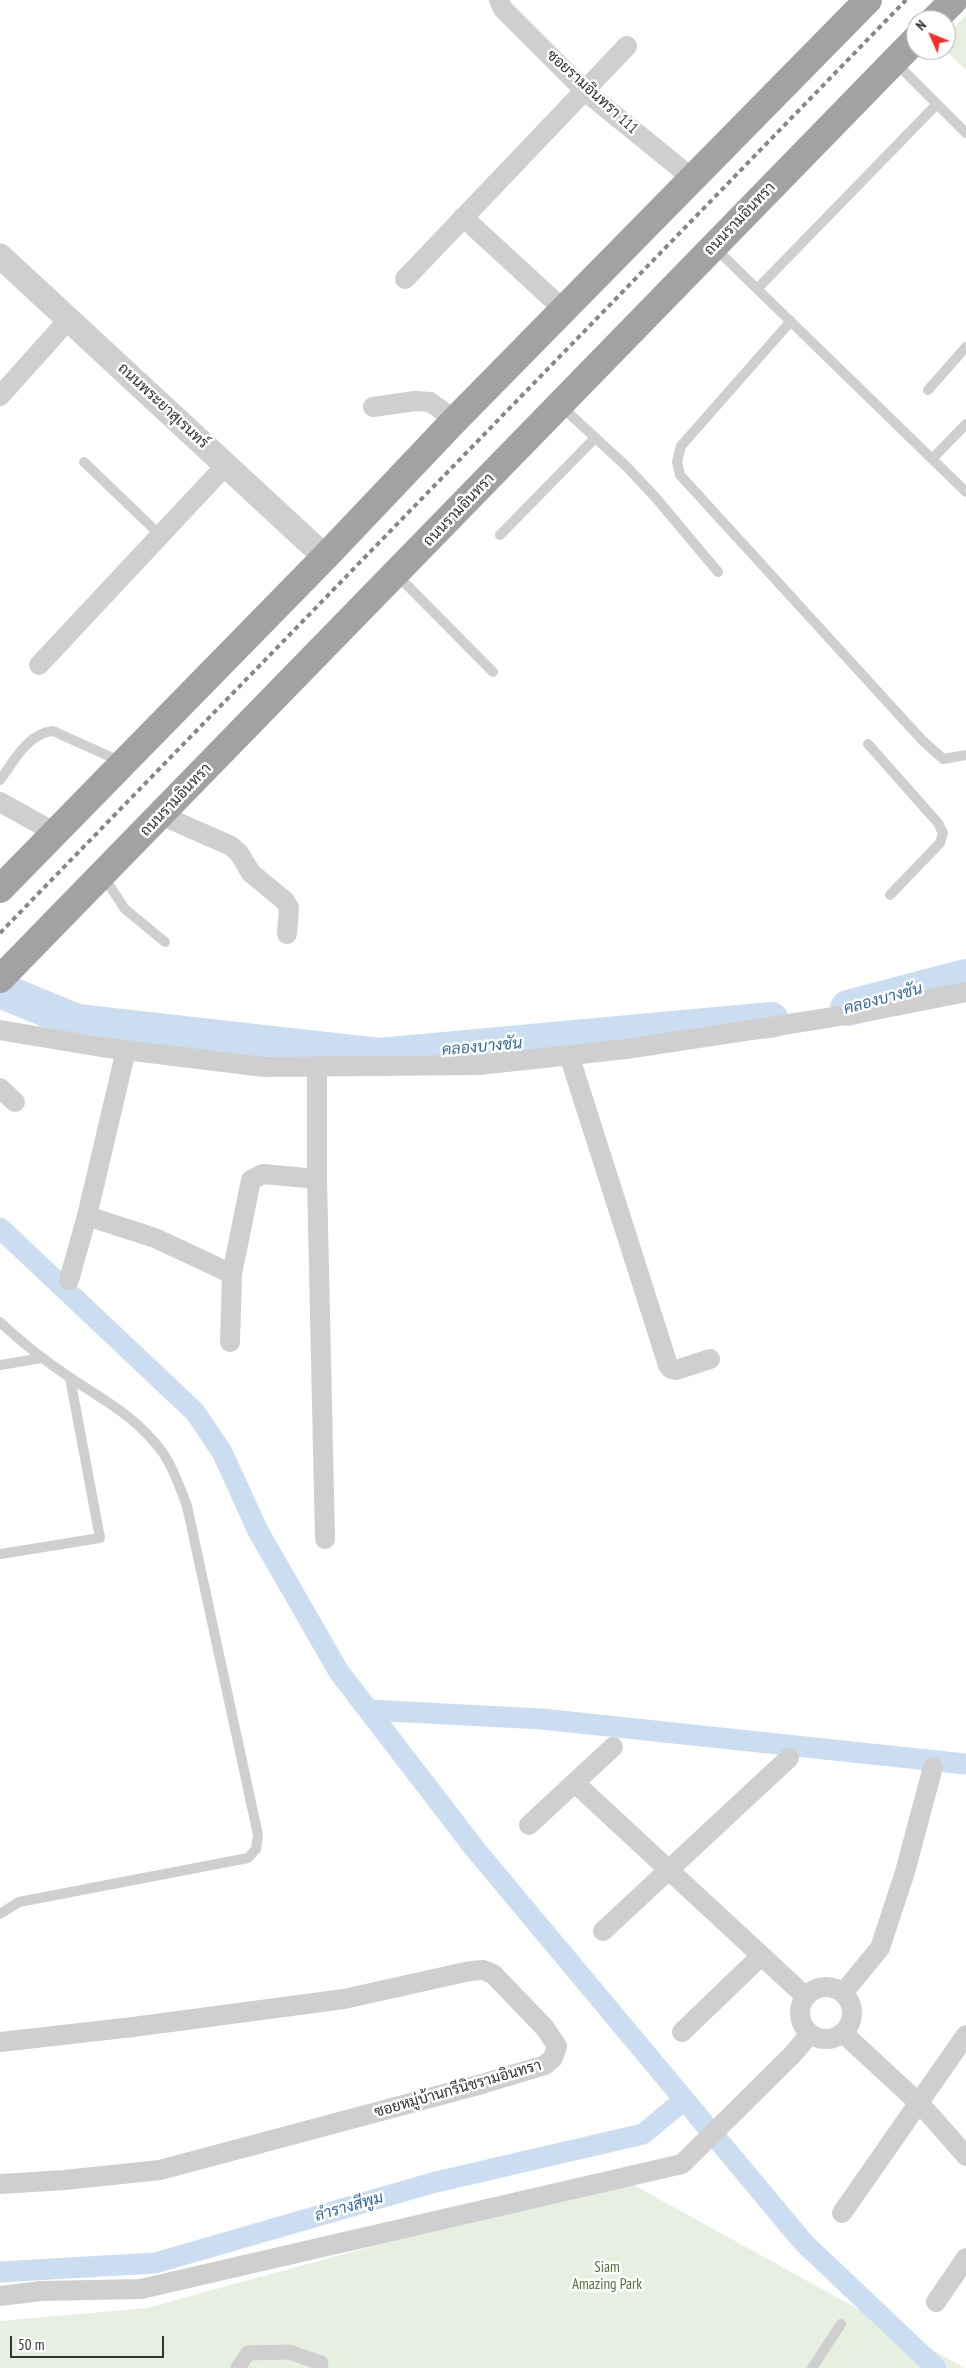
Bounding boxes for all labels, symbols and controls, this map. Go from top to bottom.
north arrow [906,10,956,60]
text: N [912,16,930,34]
street label: ซอยรามอินทรา 111 [543,46,641,138]
street label: ถนนรามอินทรา [701,179,779,259]
street label: ถนนพระยาสุเรนทร์ [114,360,212,452]
street label: ถนนรามอินทรา [420,470,498,550]
street label: ถนนรามอินทรา [137,760,215,840]
water label: คลองบางชัน [841,979,925,1019]
water label: คลองบางชัน [441,1034,523,1060]
street label: ซอยหมู่บ้านกรีนิชรามอินทรา [372,2057,544,2121]
water label: ลำรางสีพูม [313,2188,385,2226]
park label: Siam Amazing Park [572,2259,642,2294]
scale bar [12,2326,166,2358]
text: 50 m [18,2335,44,2354]

